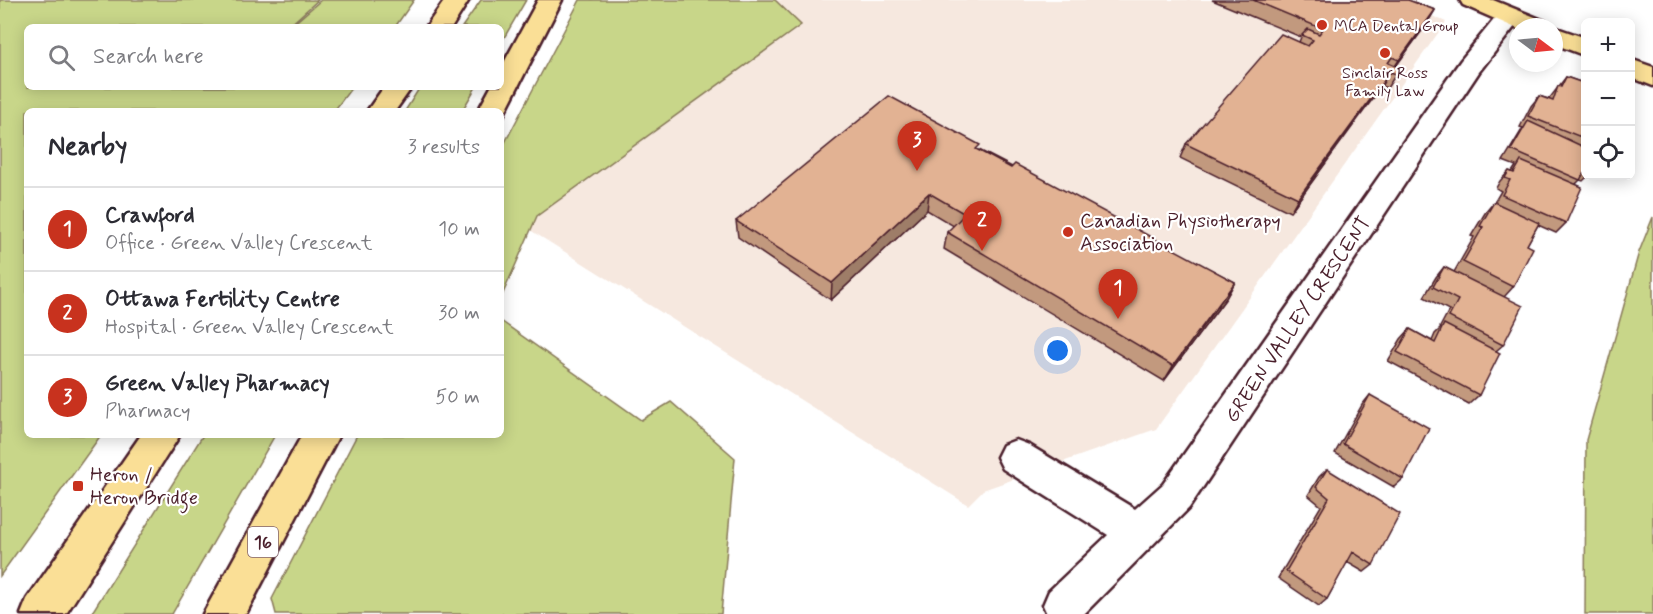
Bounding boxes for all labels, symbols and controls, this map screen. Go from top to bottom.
place label: MCA Dental Group [1334,16,1459,37]
marker: MCA Dental Group [1315,18,1329,32]
north arrow [1509,18,1563,72]
map controls [1581,18,1635,180]
button: + [1581,18,1635,72]
search box [24,24,504,90]
icon: search [45,41,78,74]
text: Search here [93,43,204,71]
marker: Sinclair Ross Family Law [1378,46,1392,60]
place label: Sinclair Ross Family Law [1342,63,1428,102]
button: − [1581,72,1635,126]
pin: 3 [898,122,936,171]
button: locate [1581,126,1635,180]
text: Nearby [48,130,127,164]
text: 3 results [408,134,480,161]
text: Crawford [105,202,195,230]
pin: 2 [962,202,1002,251]
place label: Canadian Physiotherapy Association [1080,208,1281,258]
street label: GREEN VALLEY CRESCENT [1219,211,1378,428]
text: 1 [63,216,72,243]
text: 10 m [438,216,480,243]
marker: Canadian Physiotherapy Association [1061,225,1075,239]
text: Office · Green Valley Crescent [105,230,372,257]
pin: 1 [1098,270,1138,319]
text: Ottawa Fertility Centre [105,286,340,314]
text: 2 [63,300,72,327]
text: 30 m [438,300,480,327]
text: Hospital · Green Valley Crescent [105,314,394,341]
your location [1043,336,1072,365]
text: Green Valley Pharmacy [105,370,330,398]
text: 3 [63,384,72,411]
text: 50 m [435,384,480,411]
text: Pharmacy [105,398,191,425]
place label: Heron / Heron Bridge [90,462,198,514]
marker: Heron / Heron Bridge [71,479,85,493]
road number: 16 [248,527,278,557]

